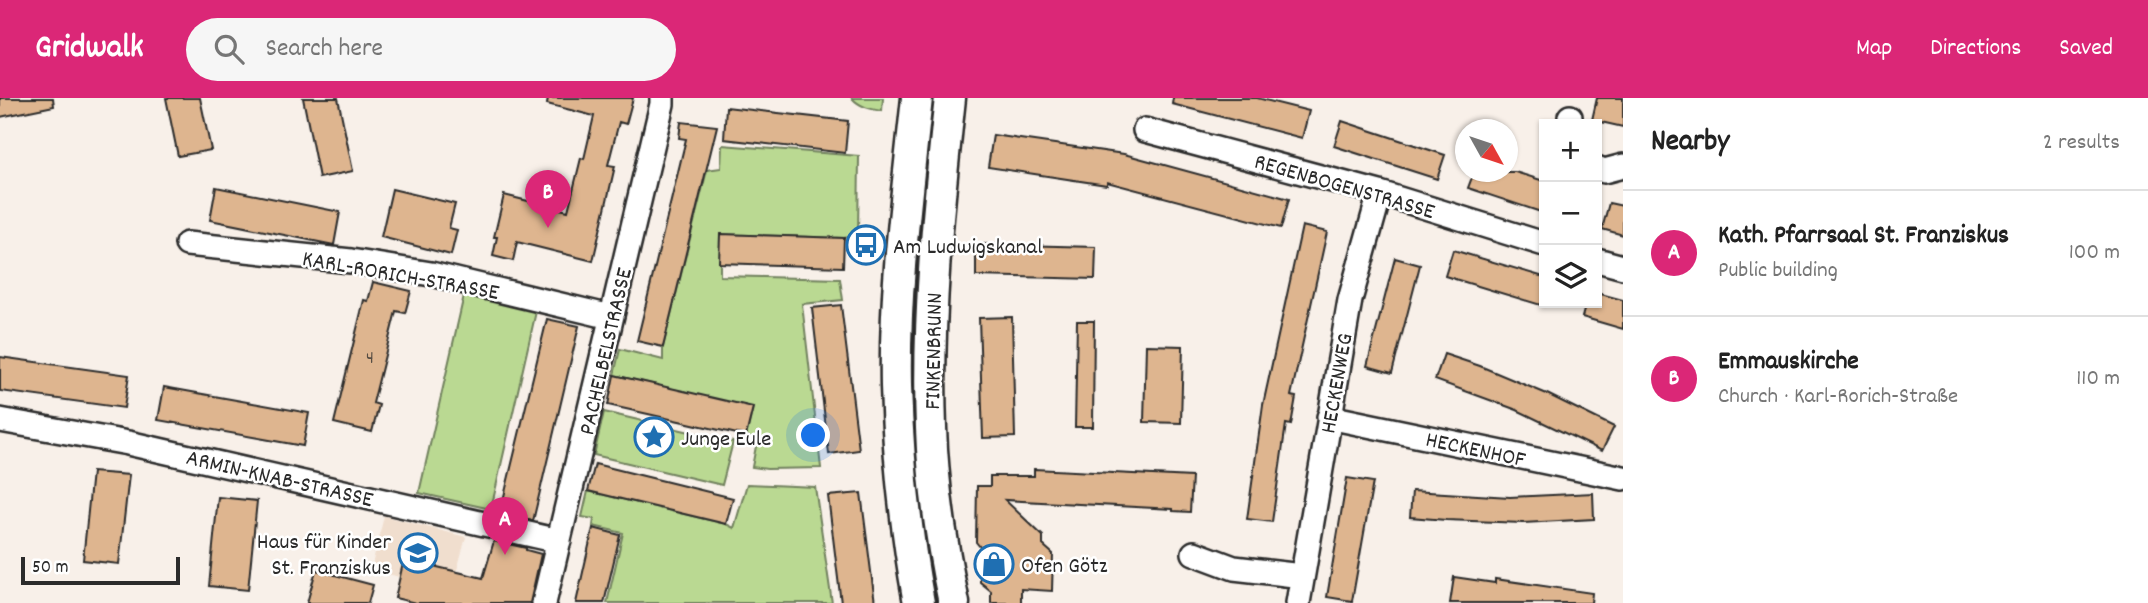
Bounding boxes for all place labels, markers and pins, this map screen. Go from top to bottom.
pin: B [525,170,571,228]
bus stop icon: Am Ludwigskanal [845,224,887,266]
place label: Am Ludwigskanal [893,232,1043,265]
place icon: Junge Eule [633,416,675,458]
place label: Junge Eule [681,424,771,457]
pin: A [482,497,528,555]
place label: Haus für Kinder St. Franziskus [257,527,391,586]
school or university icon: Haus für Kinder St. Franziskus [397,532,439,574]
shop icon: Ofen Götz [973,543,1015,585]
place label: Ofen Götz [1021,551,1108,584]

